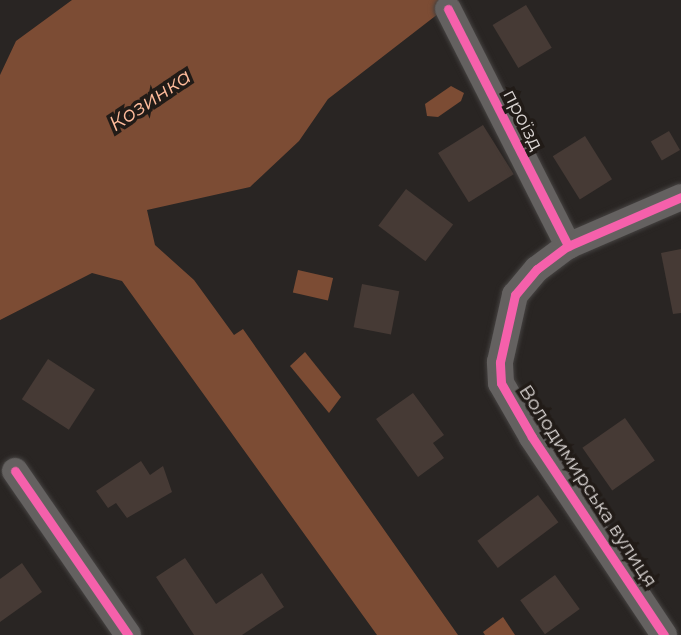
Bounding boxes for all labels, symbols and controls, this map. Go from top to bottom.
water label: Козинка [104,63,196,137]
street label: проїзд [498,86,548,154]
street label: Володимирська вулиця [514,381,662,591]

